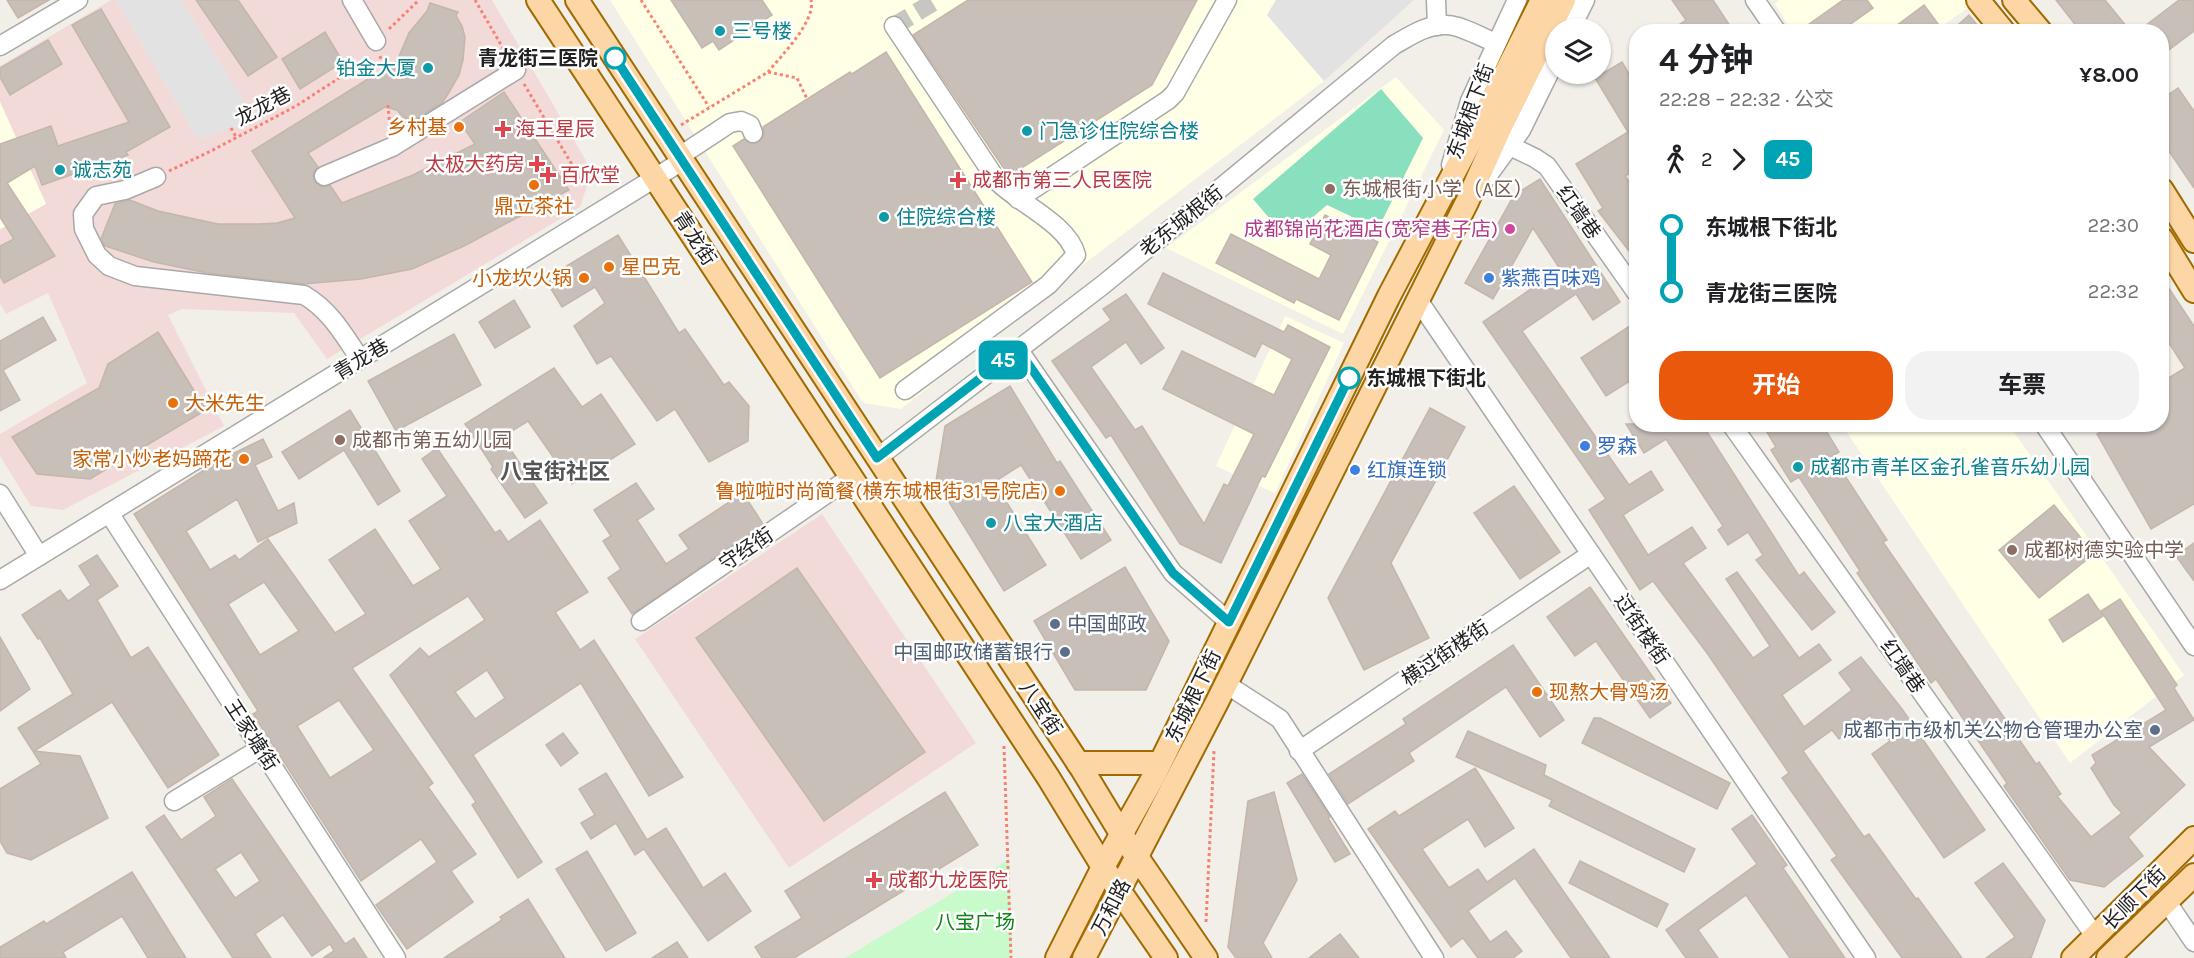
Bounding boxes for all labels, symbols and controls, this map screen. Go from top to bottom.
map controls [1545,18,1611,84]
button: layers [1545,18,1611,84]
place label: 三号楼 [732,20,792,43]
marker: 三号楼 [713,24,727,38]
text: 4 分钟 [1659,41,1753,79]
place label: 青龙街三医院 [478,47,598,70]
marker: 青龙街三医院 [604,47,626,69]
place label: 铂金大厦 [336,57,416,80]
street label: 东城根下街 [1443,60,1498,162]
marker: 铂金大厦 [421,61,435,75]
text: ¥8.00 [2079,62,2139,88]
street label: 龙龙巷 [231,82,295,131]
text: 22:28 – 22:32 · 公交 [1659,88,1834,111]
place label: 乡村基 [387,116,447,139]
place label: 海王星辰 [515,118,595,141]
marker: 乡村基 [452,120,466,134]
place label: 门急诊住院综合楼 [1039,120,1199,143]
marker: 海王星辰 [496,122,510,136]
marker: 门急诊住院综合楼 [1020,124,1034,138]
icon: walk [1659,143,1692,176]
icon: forward [1722,143,1755,176]
text: 45 [1776,147,1800,171]
text: 2 [1701,148,1713,171]
place label: 太极大药房 [425,153,525,176]
marker: 太极大药房 [530,157,544,171]
place label: 诚志苑 [72,159,132,182]
marker: 诚志苑 [53,163,67,177]
place label: 百欣堂 [560,164,620,187]
marker: 百欣堂 [541,168,555,182]
place label: 成都市第三人民医院 [972,169,1152,192]
marker: 成都市第三人民医院 [949,171,967,189]
marker: 鼎立茶社 [527,178,541,192]
place label: 东城根街小学（A区） [1342,178,1534,201]
street label: 老东城根街 [1135,181,1227,262]
street label: 红墙巷 [1552,181,1605,243]
marker: 东城根街小学（A区） [1323,182,1337,196]
place label: 鼎立茶社 [494,195,574,218]
place label: 住院综合楼 [896,206,996,229]
street label: 青龙街 [669,207,721,270]
marker: 住院综合楼 [877,210,891,224]
text: 22:30 [2088,214,2139,237]
text: 东城根下街北 [1705,215,1837,241]
place label: 成都锦尚花酒店(宽窄巷子店) [1244,218,1498,241]
marker: 成都锦尚花酒店(宽窄巷子店) [1503,222,1517,236]
place label: 星巴克 [621,256,681,279]
marker: 星巴克 [602,260,616,274]
place label: 小龙坎火锅 [472,267,572,290]
place label: 紫燕百味鸡 [1501,267,1601,290]
marker: 小龙坎火锅 [577,271,591,285]
marker: 紫燕百味鸡 [1482,271,1496,285]
text: 22:32 [2088,280,2139,303]
text: 青龙街三医院 [1705,281,1837,307]
street label: 青龙巷 [330,334,393,385]
line badge: 45 [976,340,1030,380]
text: 45 [991,348,1015,372]
button: 开始 [1659,351,1893,420]
button: 车票 [1905,351,2139,420]
marker: 东城根下街北 [1338,367,1360,389]
place label: 东城根下街北 [1366,367,1486,390]
place label: 大米先生 [185,392,265,415]
marker: 大米先生 [166,396,180,410]
place label: 成都市第五幼儿园 [352,429,512,452]
marker: 成都市第五幼儿园 [333,433,347,447]
place label: 罗森 [1597,435,1637,458]
marker: 罗森 [1578,439,1592,453]
place label: 家常小炒老妈蹄花 [72,448,232,471]
marker: 家常小炒老妈蹄花 [237,452,251,466]
place label: 成都市青羊区金孔雀音乐幼儿园 [1810,456,2090,479]
district label: 八宝街社区 [500,459,610,485]
place label: 红旗连锁 [1367,459,1447,482]
marker: 成都市青羊区金孔雀音乐幼儿园 [1791,460,1805,474]
marker: 红旗连锁 [1348,463,1362,477]
place label: 鲁啦啦时尚简餐(横东城根街31号院店) [715,480,1048,503]
marker: 鲁啦啦时尚简餐(横东城根街31号院店) [1053,484,1067,498]
place label: 八宝大酒店 [1003,512,1103,535]
marker: 八宝大酒店 [984,516,998,530]
street label: 守经街 [715,523,778,576]
place label: 成都树德实验中学 [2024,539,2184,562]
marker: 成都树德实验中学 [2005,543,2019,557]
street label: 过街楼街 [1610,590,1673,669]
place label: 中国邮政 [1067,613,1147,636]
street label: 横过街楼街 [1397,616,1493,691]
marker: 中国邮政 [1048,617,1062,631]
street label: 红墙巷 [1876,635,1929,697]
place label: 中国邮政储蓄银行 [893,641,1053,664]
marker: 中国邮政储蓄银行 [1058,645,1072,659]
street label: 东城根下街 [1161,646,1226,746]
street label: 八宝街 [1015,677,1067,740]
place label: 现熬大骨鸡汤 [1549,681,1669,704]
marker: 现熬大骨鸡汤 [1530,685,1544,699]
street label: 王家塘街 [220,695,283,775]
place label: 成都市市级机关公物仓管理办公室 [1843,719,2143,742]
marker: 成都市市级机关公物仓管理办公室 [2148,723,2162,737]
street label: 长顺下街 [2098,862,2171,935]
place label: 成都九龙医院 [888,869,1008,892]
marker: 成都九龙医院 [865,871,883,889]
street label: 万和路 [1088,875,1135,939]
park label: 八宝广场 [935,911,1015,934]

